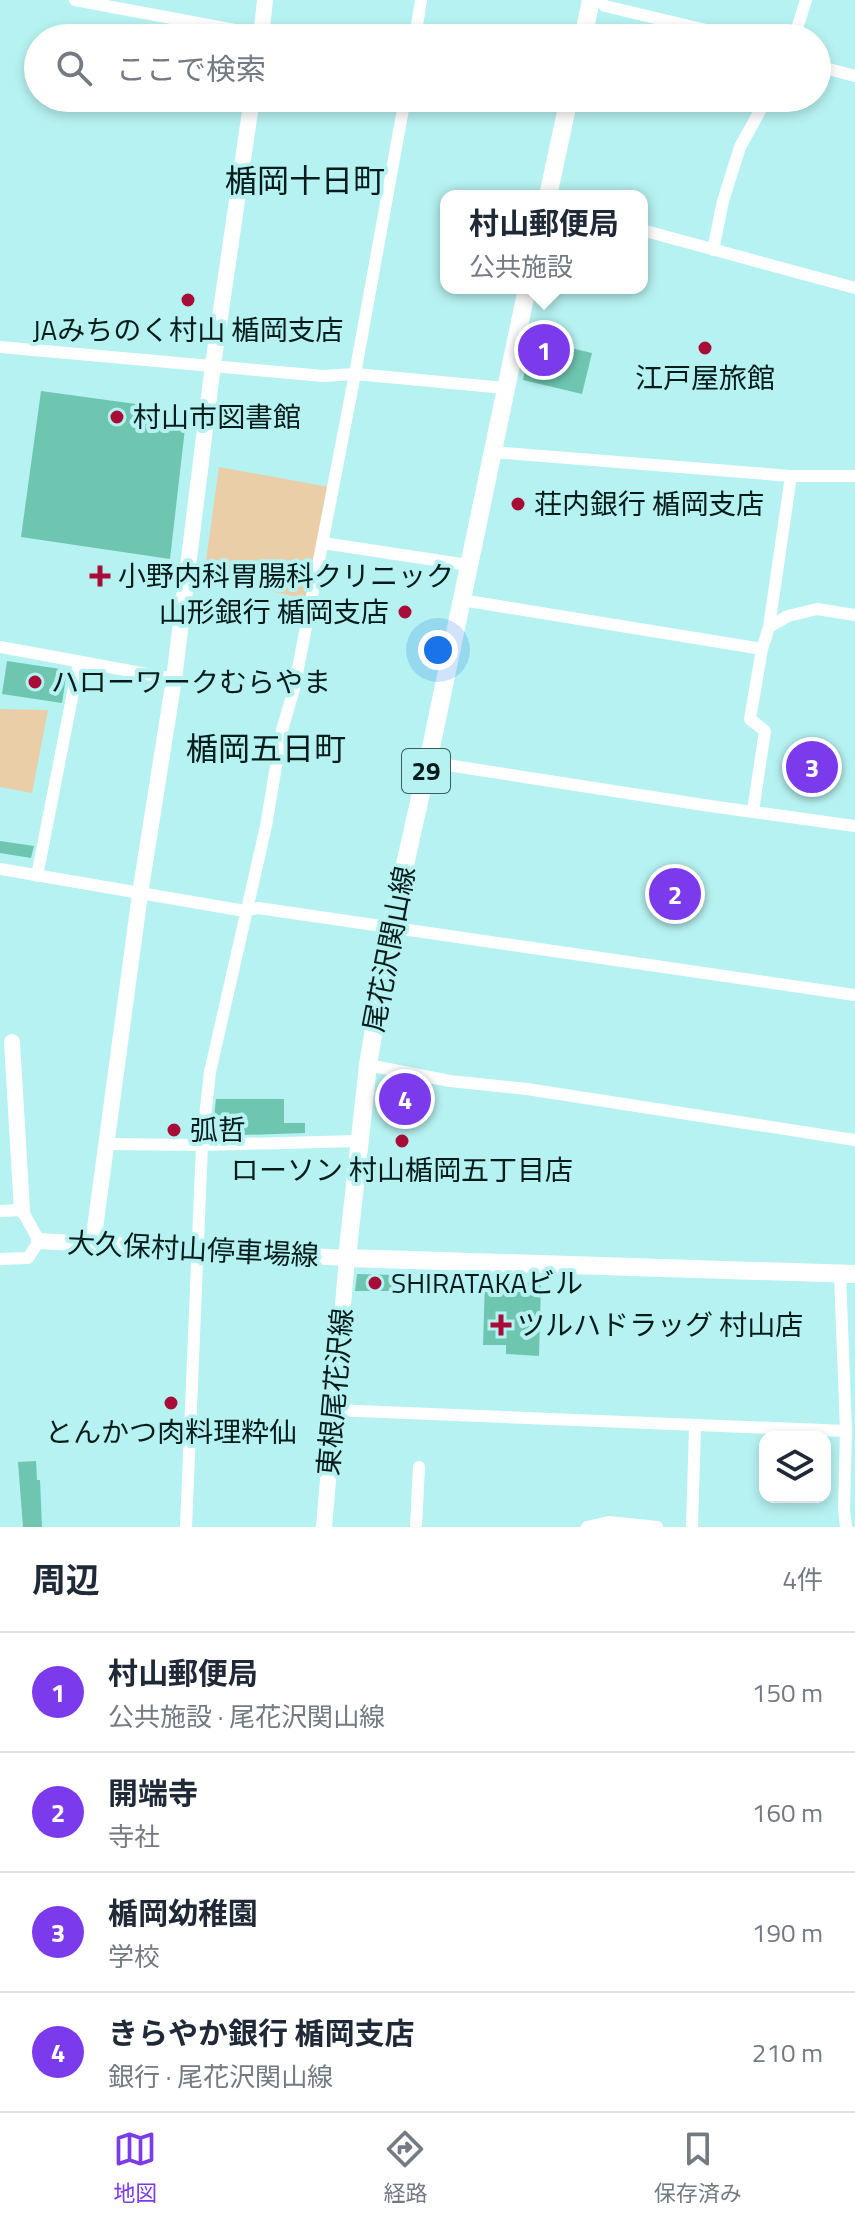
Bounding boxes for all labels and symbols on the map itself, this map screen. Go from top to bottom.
district label: 楯岡十日町 [225,156,385,204]
marker: JAみちのく村山 楯岡支店 [179,291,197,309]
place label: JAみちのく村山 楯岡支店 [33,308,343,351]
pin: 1 [518,320,570,380]
marker: 江戸屋旅館 [696,339,714,357]
place label: 江戸屋旅館 [635,356,775,399]
place label: 村山市図書館 [133,395,301,438]
marker: 村山市図書館 [108,408,126,426]
place label: 荘内銀行 楯岡支店 [534,482,764,525]
marker: 荘内銀行 楯岡支店 [509,495,527,513]
place label: 小野内科胃腸科クリニック [118,554,454,597]
marker: 小野内科胃腸科クリニック [89,565,111,587]
place label: 山形銀行 楯岡支店 [159,590,389,633]
marker: 山形銀行 楯岡支店 [396,603,414,621]
your location [418,630,458,670]
place label: ハローワークむらやま [51,660,331,703]
marker: ハローワークむらやま [26,673,44,691]
district label: 楯岡五日町 [186,724,346,772]
pin: 3 [786,737,838,797]
road number: 29 [402,749,450,793]
street label: 尾花沢関山線 [351,862,426,1035]
pin: 2 [649,864,701,924]
pin: 4 [379,1069,431,1129]
place label: 弧哲 [190,1108,246,1151]
marker: 弧哲 [165,1121,183,1139]
marker: ローソン 村山楯岡五丁目店 [393,1132,411,1150]
place label: ローソン 村山楯岡五丁目店 [231,1148,573,1191]
street label: 大久保村山停車場線 [66,1220,320,1277]
place label: SHIRATAKAビル [391,1261,583,1304]
marker: SHIRATAKAビル [366,1274,384,1292]
place label: ツルハドラッグ 村山店 [517,1303,803,1346]
street label: 東根尾花沢線 [306,1306,363,1478]
marker: ツルハドラッグ 村山店 [492,1316,510,1334]
marker: とんかつ肉料理粋仙 [162,1394,180,1412]
place label: とんかつ肉料理粋仙 [45,1410,297,1453]

